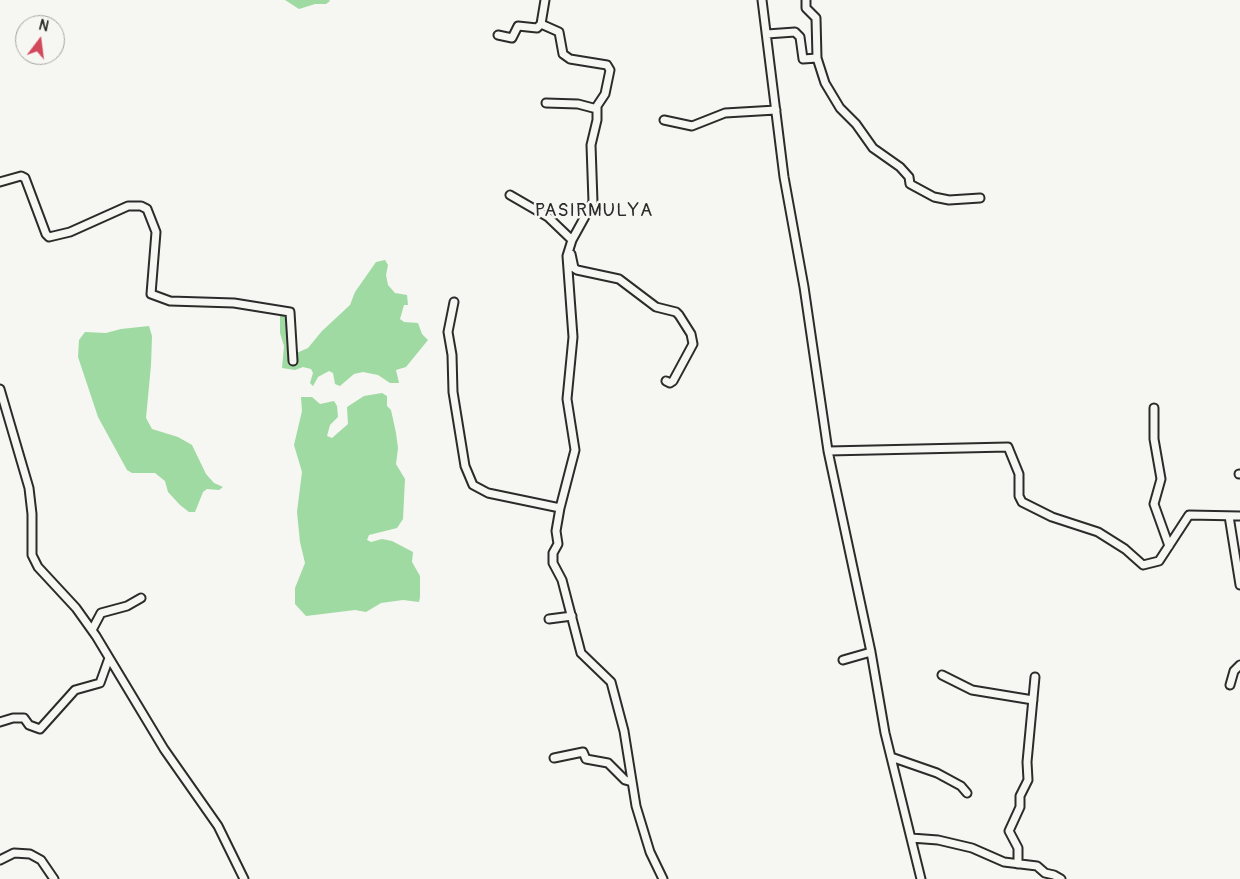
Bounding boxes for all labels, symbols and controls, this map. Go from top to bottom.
north arrow [15,15,65,65]
text: N [37,17,51,35]
district label: PASIRMULYA [533,200,655,222]

